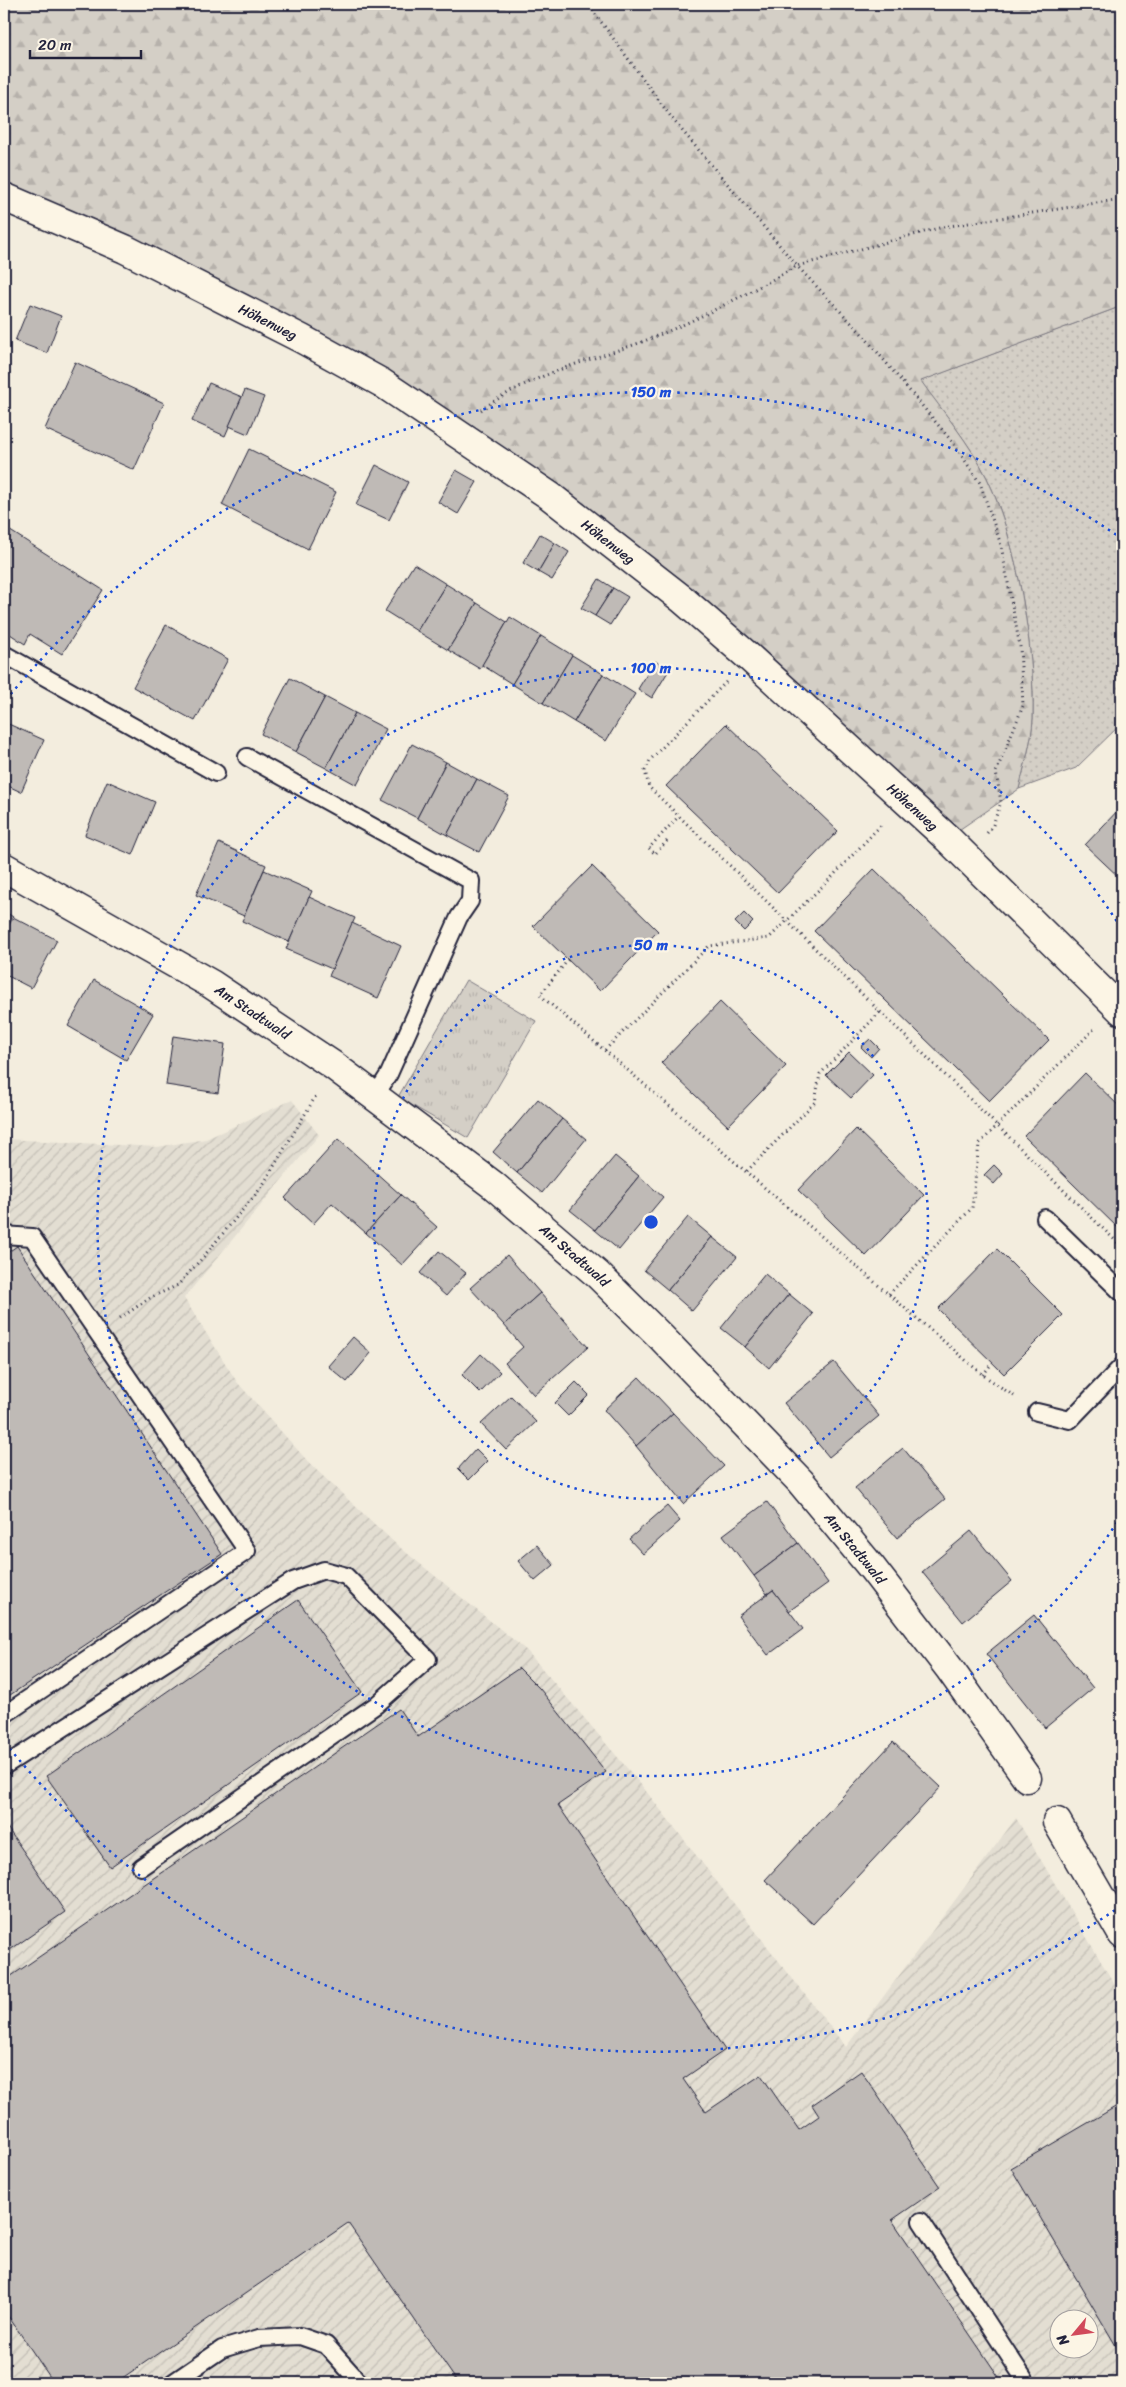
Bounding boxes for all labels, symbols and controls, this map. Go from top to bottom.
scale bar [30,28,141,60]
text: 20 m [38,32,72,58]
street label: Höhenweg [234,297,301,348]
text: 150 m [631,379,672,405]
street label: Höhenweg [575,513,641,571]
text: 100 m [631,655,672,681]
street label: Höhenweg [881,777,944,838]
text: 50 m [634,932,669,958]
street label: Am Stadtwald [208,977,297,1048]
centre of rings [642,1213,660,1231]
street label: Am Stadtwald [533,1217,617,1295]
street label: Am Stadtwald [817,1506,893,1591]
north arrow [1048,2310,1098,2360]
text: N [1050,2329,1077,2351]

